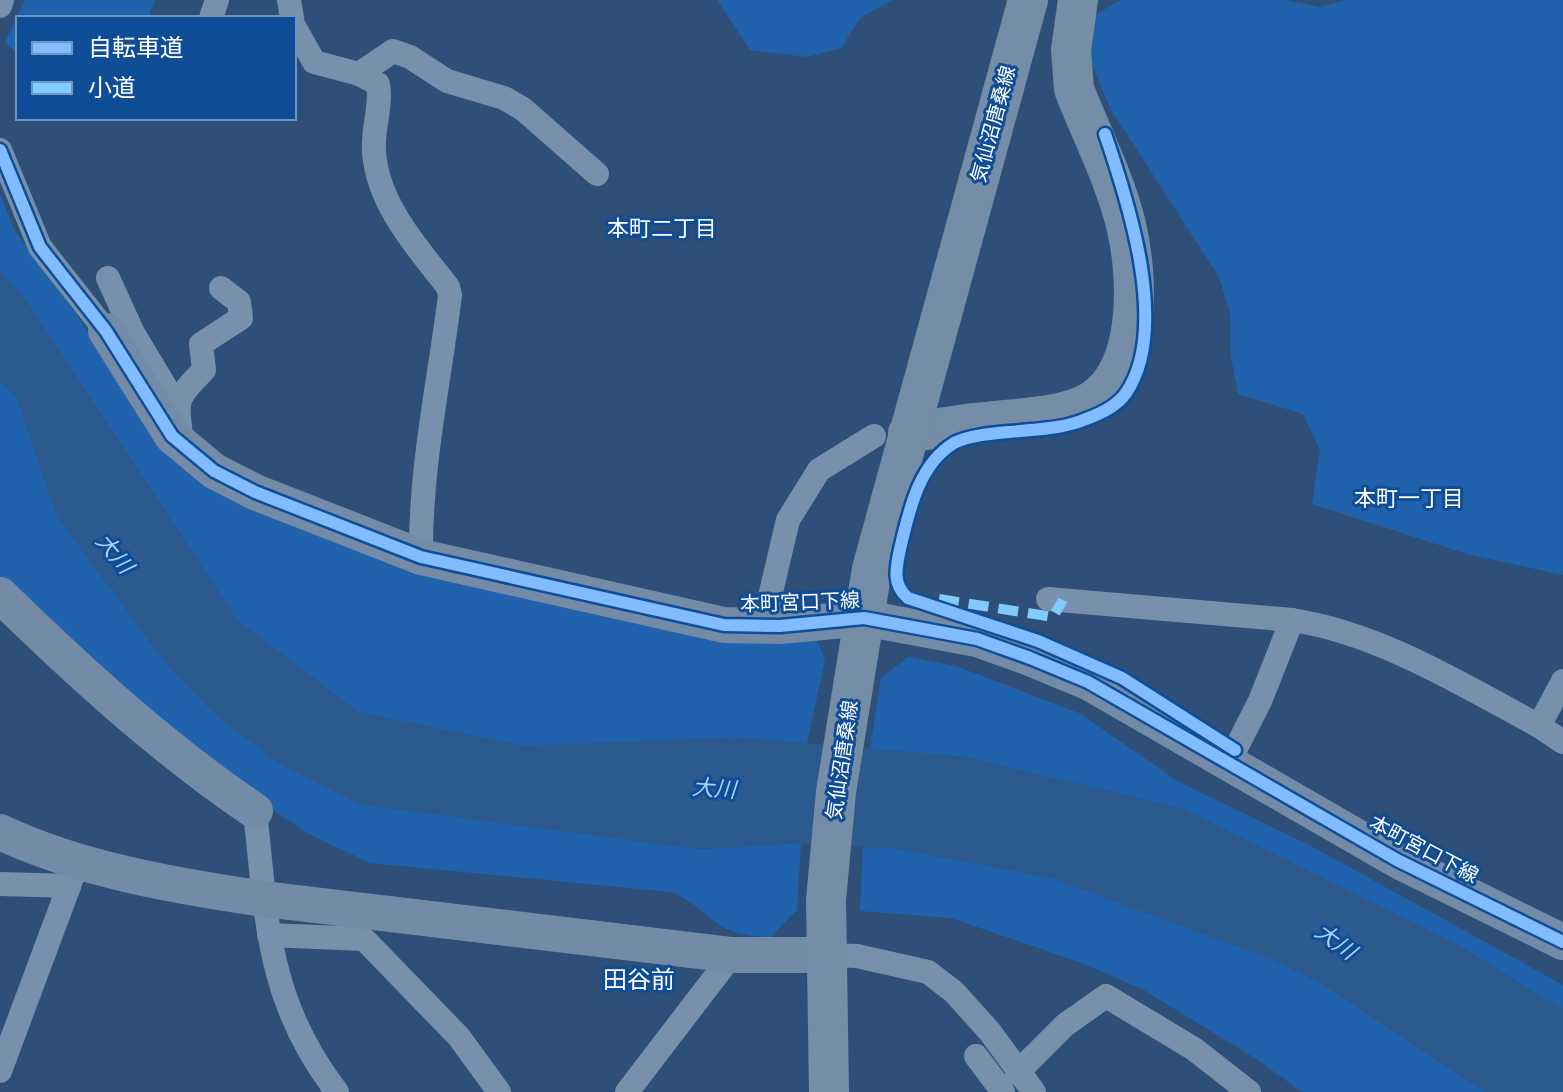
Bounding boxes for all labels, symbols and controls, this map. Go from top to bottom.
legend [16,16,296,120]
text: 自転車道 [88,30,184,63]
street label: 気仙沼唐桑線 [964,62,1021,185]
text: 小道 [88,70,136,103]
district label: 本町二丁目 [607,213,717,243]
district label: 本町一丁目 [1354,483,1464,513]
water label: 大川 [89,526,142,581]
street label: 本町宮口下線 [740,586,860,617]
street label: 気仙沼唐桑線 [820,699,863,821]
water label: 大川 [691,772,739,805]
street label: 本町宮口下線 [1365,808,1484,889]
water label: 大川 [1309,916,1364,967]
district label: 田谷前 [603,962,675,995]

